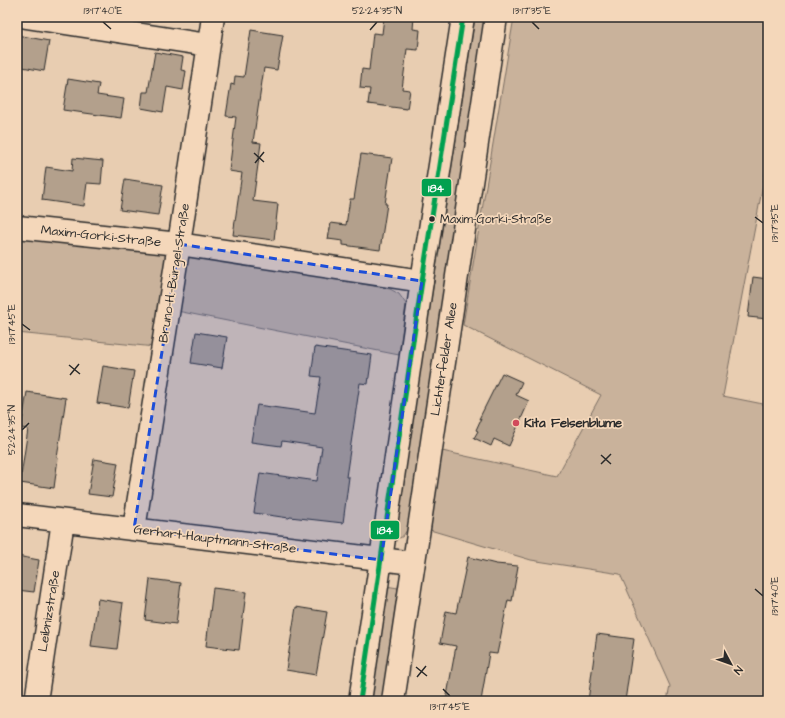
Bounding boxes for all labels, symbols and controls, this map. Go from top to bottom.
text: 13°17'40"E [83,4,123,18]
text: 52°24'35"N [352,4,402,18]
text: 13°17'35"E [513,4,551,18]
line badge: 184 [421,178,452,197]
text: 184 [428,181,445,196]
street label: Bruno-H.-Bürgel-Straße [154,202,195,344]
text: 13°17'35"E [768,204,782,242]
place label: Maxim-Gorki-Straße [440,211,552,228]
marker: Maxim-Gorki-Straße [427,214,437,224]
street label: Maxim-Gorki-Straße [40,221,162,251]
street label: Lichterfelder Allee [426,301,462,417]
text: 13°17'45"E [5,304,19,344]
text: 52°24'35"N [5,405,19,455]
place label: Kita Felsenblume [524,414,622,432]
marker: Kita Felsenblume [511,418,521,428]
street label: Gerhart-Hauptmann-Straße [133,520,297,558]
line badge: 184 [370,520,400,540]
text: 184 [377,523,394,538]
street label: Leibnizstraße [34,569,64,653]
text: 13°17'40"E [768,576,782,616]
north arrow [711,644,751,684]
text: N [730,663,746,678]
text: 13°17'45"E [430,700,470,714]

